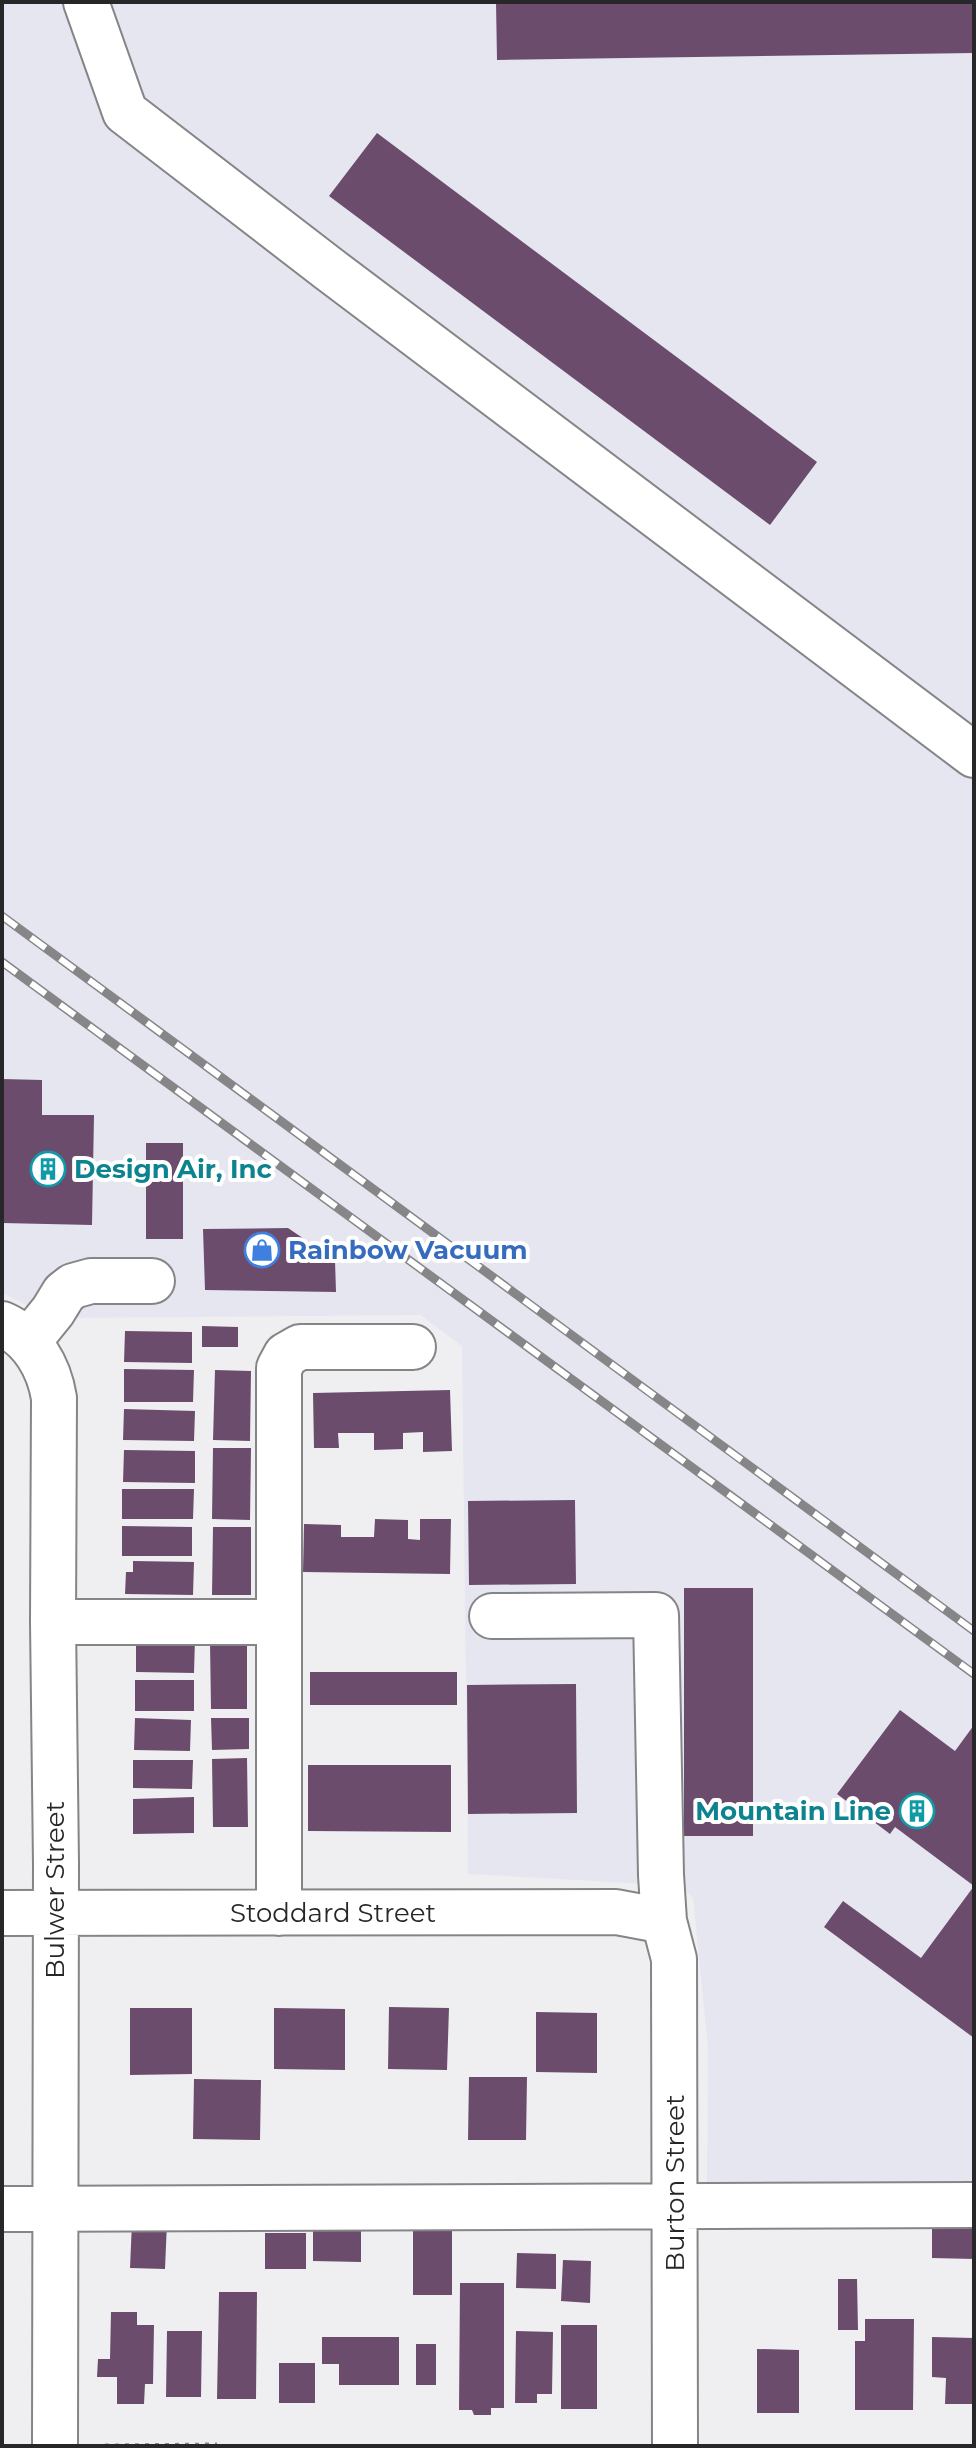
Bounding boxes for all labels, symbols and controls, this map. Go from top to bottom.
building icon: Design Air, Inc [29,1150,67,1188]
place label: Design Air, Inc [74,1153,272,1185]
shop icon: Rainbow Vacuum [243,1231,281,1269]
place label: Rainbow Vacuum [288,1234,528,1266]
building icon: Mountain Line [898,1792,936,1830]
place label: Mountain Line [695,1795,891,1827]
street label: Bulwer Street [39,1801,71,1979]
street label: Stoddard Street [230,1897,436,1929]
street label: Burton Street [659,2094,691,2272]

